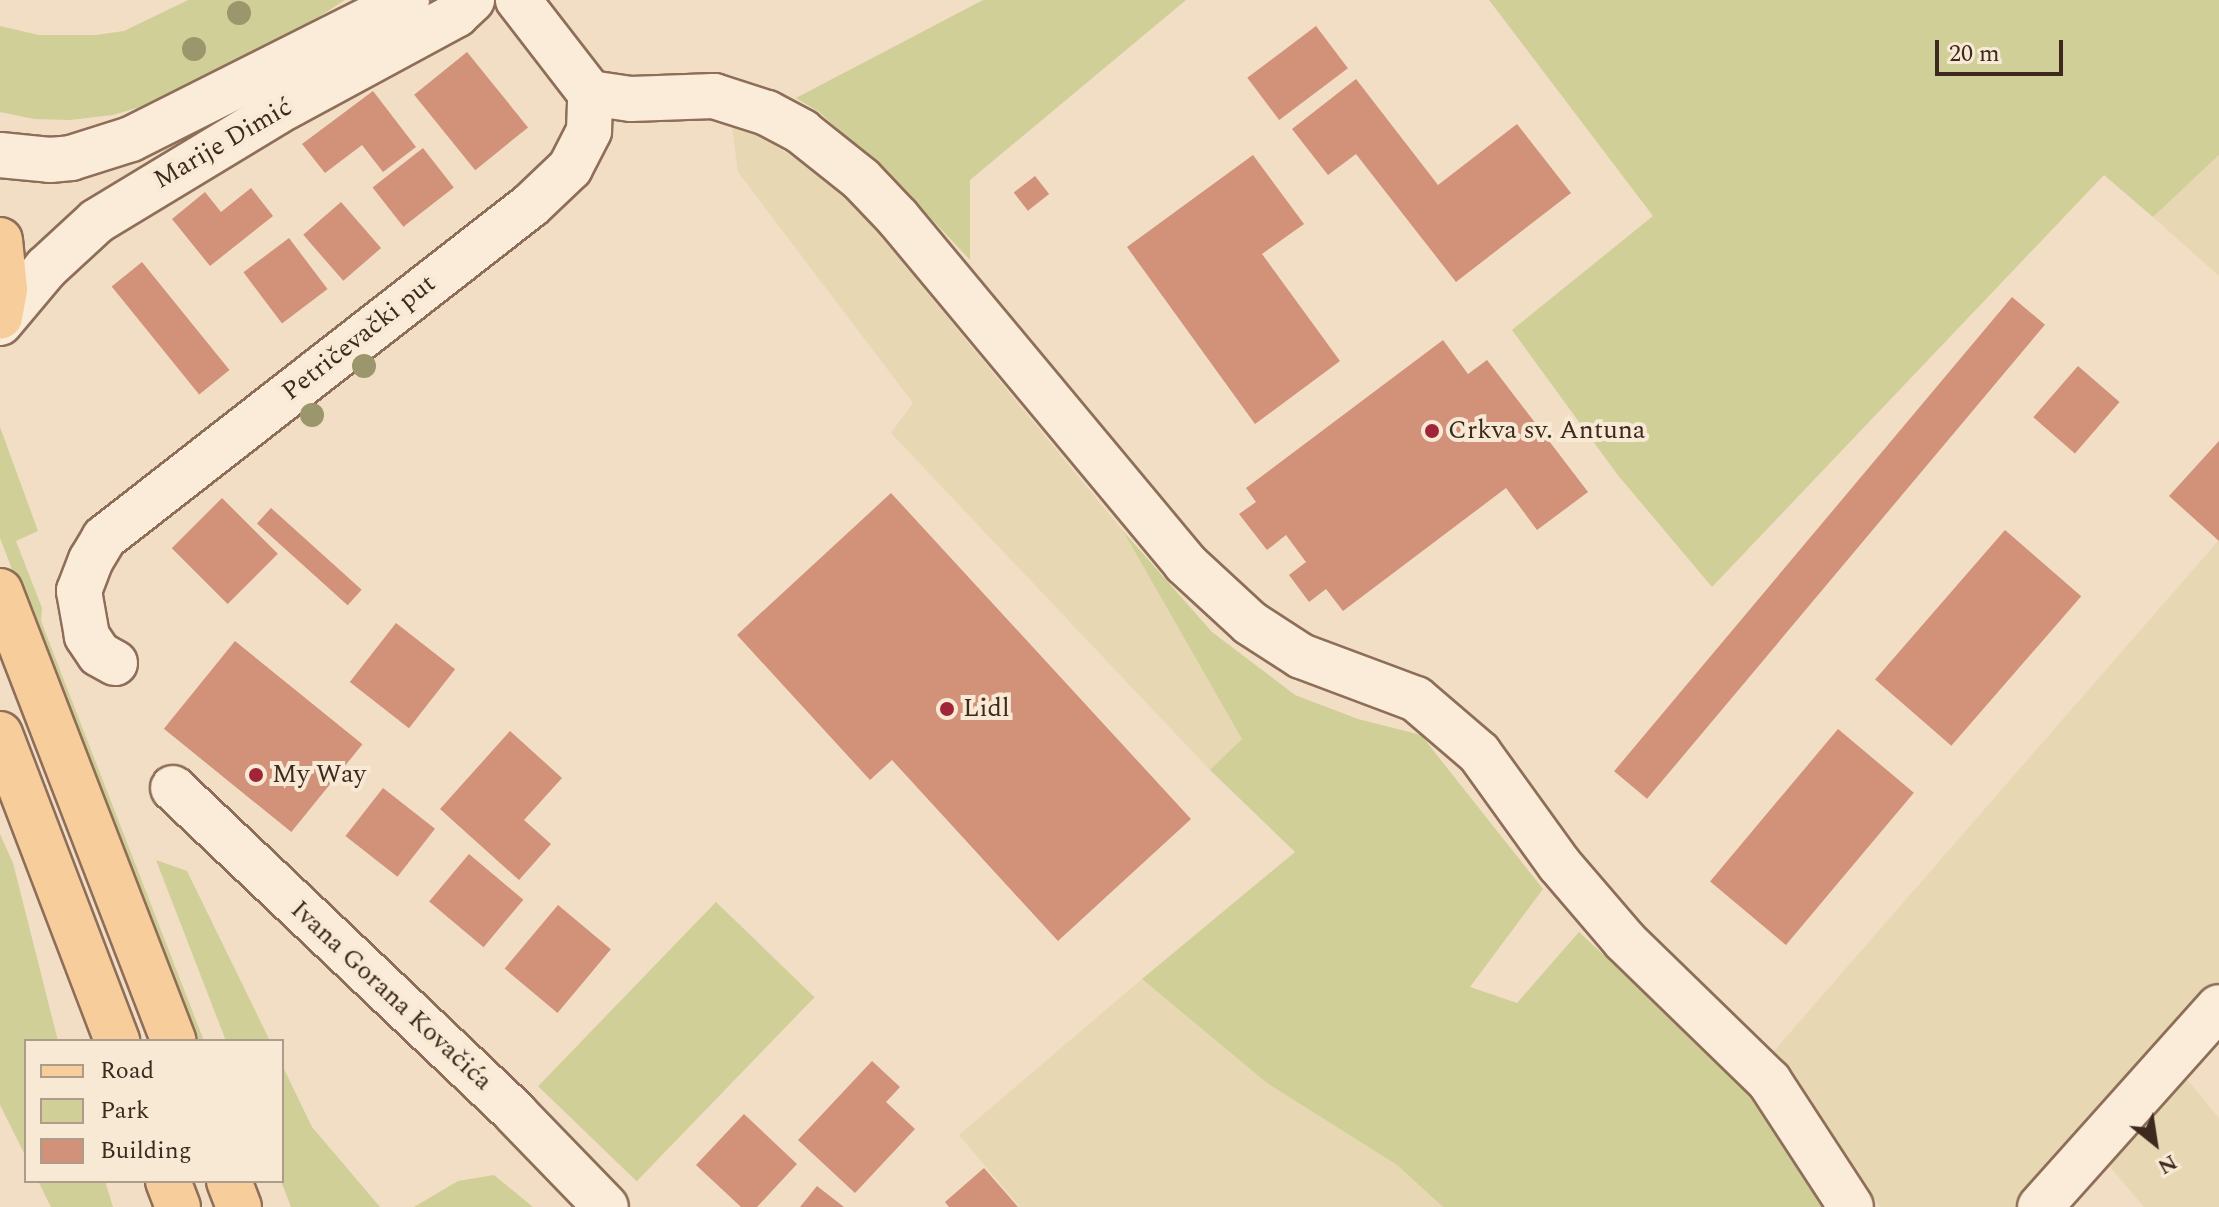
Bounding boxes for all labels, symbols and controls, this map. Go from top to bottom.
scale bar [1939,24,2067,74]
text: 20 m [1949,36,2000,72]
street label: Marije Dimić [148,92,298,196]
street label: Petričevački put [276,268,442,408]
place label: Crkva sv. Antuna [1448,415,1645,447]
marker: Crkva sv. Antuna [1423,422,1441,440]
place label: Lidl [963,693,1010,725]
marker: Lidl [938,700,956,718]
place label: My Way [272,759,366,791]
marker: My Way [247,766,265,784]
street label: Ivana Gorana Kovačića [284,894,498,1098]
legend [24,1039,284,1183]
text: Road [100,1053,154,1089]
text: Park [100,1093,150,1129]
north arrow [2115,1103,2195,1183]
text: Building [100,1133,192,1169]
text: N [2151,1145,2183,1183]

